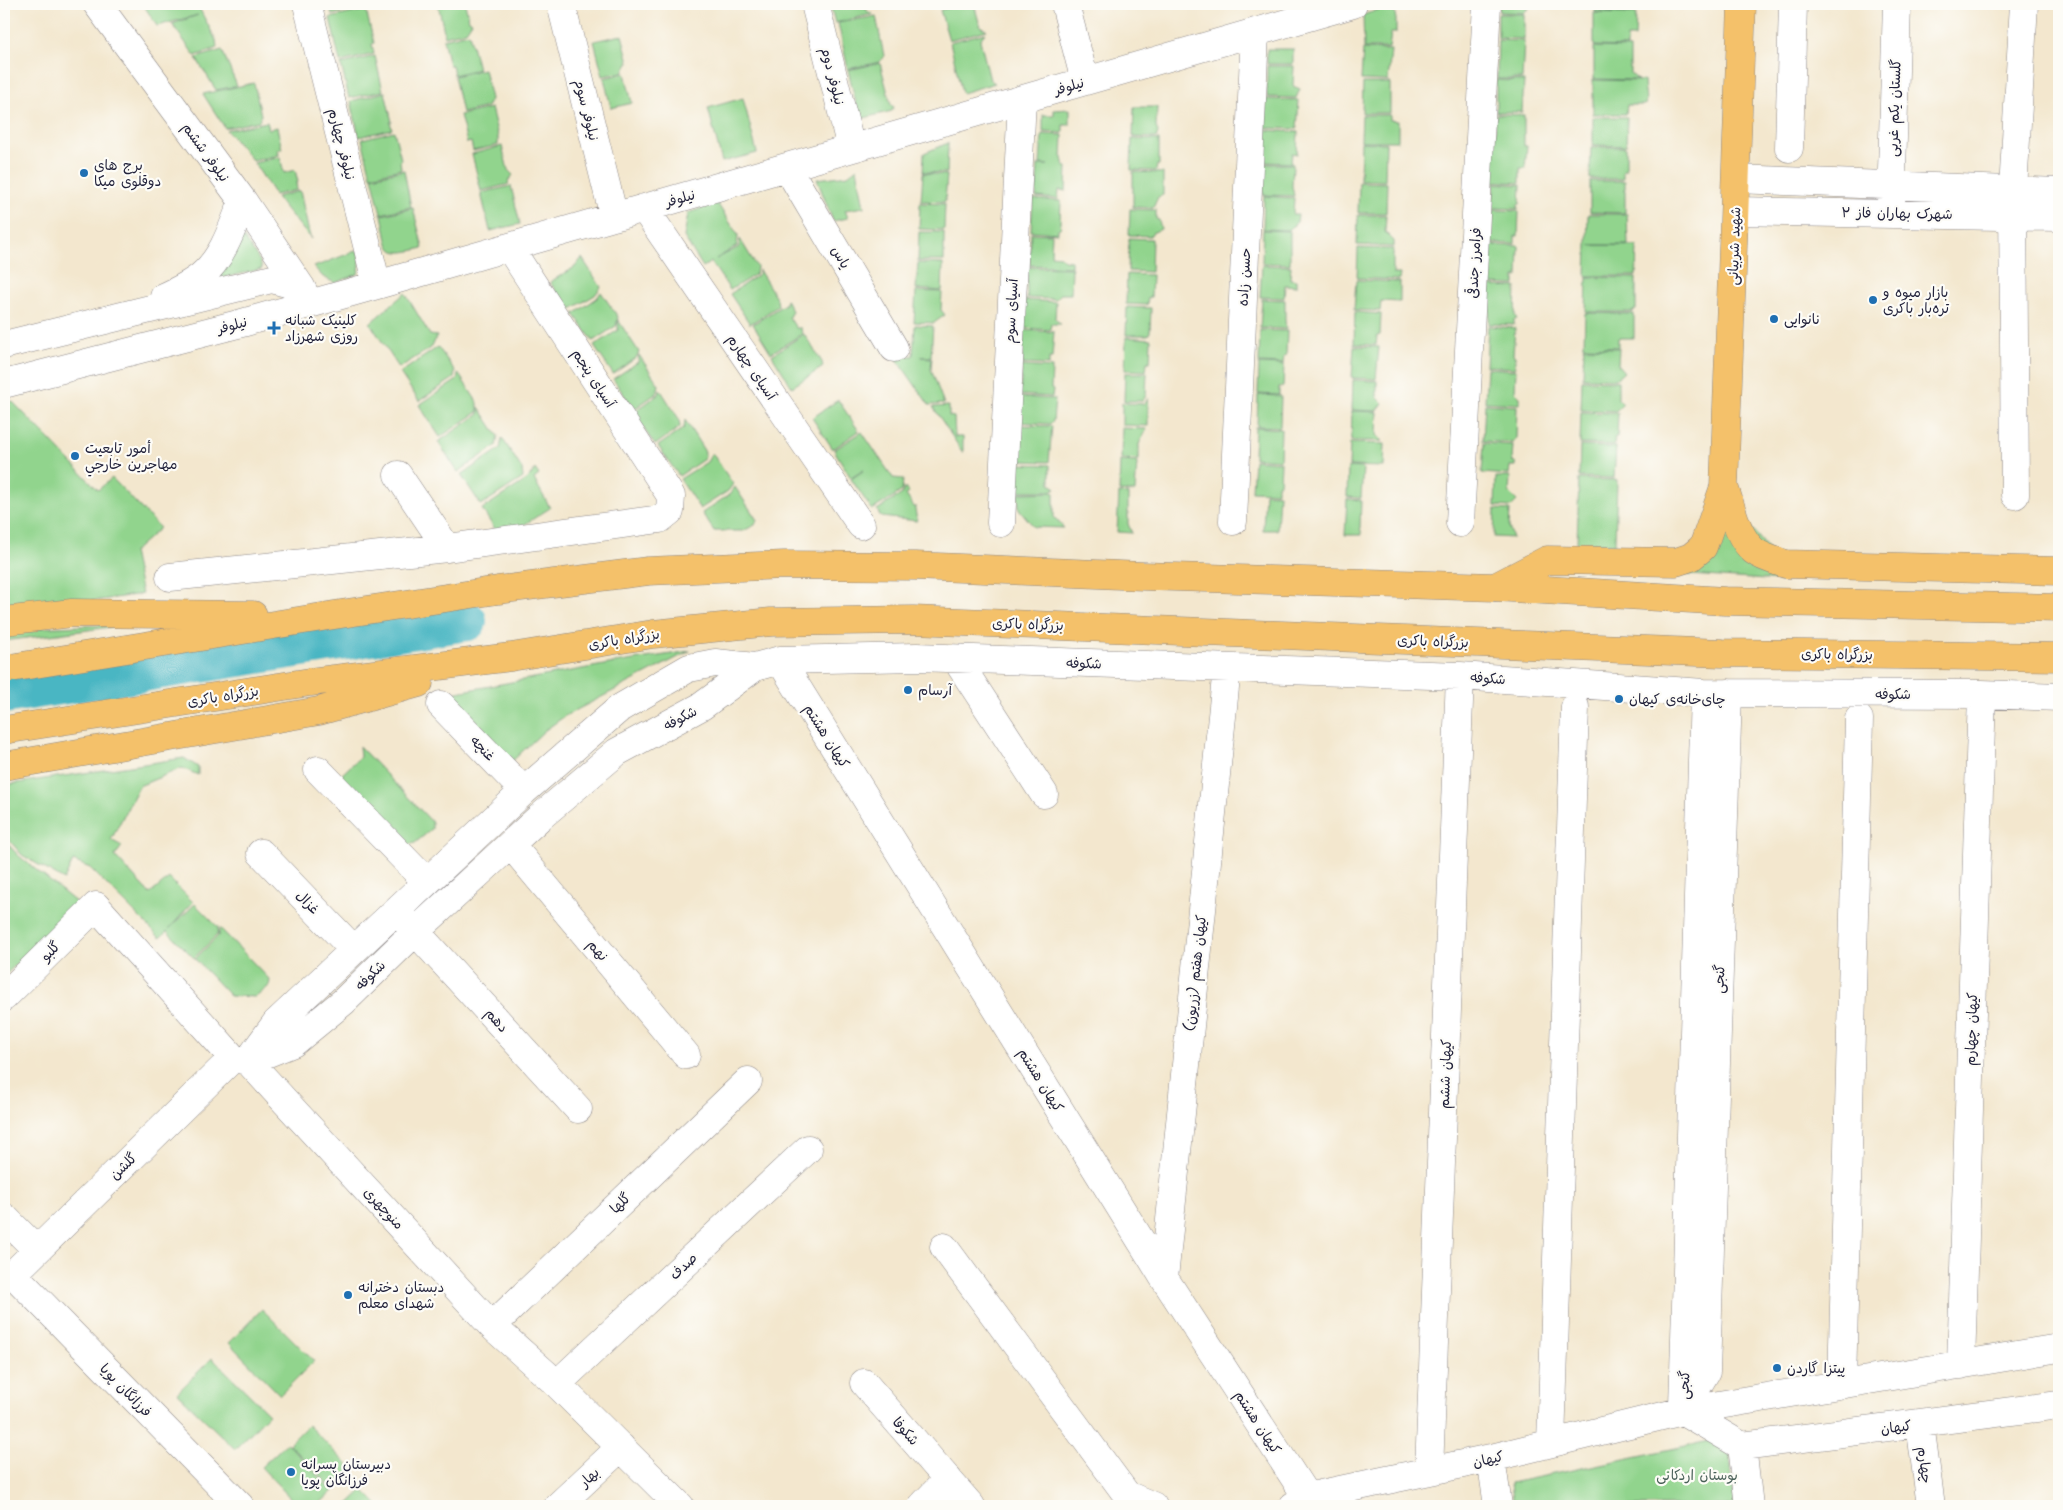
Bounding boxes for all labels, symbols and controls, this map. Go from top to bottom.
street label: نیلوفر دوم [814,45,850,107]
street label: گلستان یکم غربی [1882,59,1908,157]
street label: نیلوفر [1051,72,1087,102]
street label: نیلوفر سوم [568,77,604,143]
street label: نیلوفر چهارم [322,106,361,182]
street label: نیلوفر ششم [176,118,234,187]
place label: برج های دوقلوی میکا [94,155,161,193]
marker: برج های دوقلوی میکا [78,167,90,179]
street label: نیلوفر [662,184,698,214]
street label: شهرک بهاران فاز ۲ [1841,202,1953,226]
street label: شهید شربیانی [1723,206,1747,286]
street label: فرامرز جندقی [1462,227,1488,299]
street label: یاس [825,242,856,273]
street label: حسن زاده [1232,247,1258,307]
street label: آسیای سوم [999,277,1025,344]
place label: بازار میوه و تره‌بار باکری [1882,282,1950,320]
marker: بازار میوه و تره‌بار باکری [1867,294,1879,306]
place label: نانوایی [1784,309,1820,331]
place label: کلینیک شبانه روزی شهرزاد [285,310,358,348]
street label: نیلوفر [214,311,250,341]
marker: نانوایی [1768,313,1780,325]
marker: کلینیک شبانه روزی شهرزاد [267,321,281,335]
street label: آسیای چهارم [721,330,782,405]
street label: آسیای پنجم [566,345,621,413]
place label: أمور تابعيت مهاجرين خارجي [85,438,177,477]
marker: أمور تابعيت مهاجرين خارجي [69,450,81,462]
street label: بزرگراه باکری [992,613,1064,637]
street label: بزرگراه باکری [587,624,661,656]
street label: بزرگراه باکری [1397,630,1469,654]
street label: بزرگراه باکری [1801,643,1873,667]
street label: شکوفه [1066,652,1102,676]
street label: شکوفه [1469,667,1506,691]
place label: آرسام [918,680,953,702]
street label: بزرگراه باکری [186,681,260,713]
marker: آرسام [902,684,914,696]
street label: شکوفه [1875,684,1911,706]
place label: چای‌خانه‌ی کیهان [1629,689,1726,711]
marker: چای‌خانه‌ی کیهان [1613,693,1625,705]
street label: کیهان هشتم [798,700,855,773]
street label: شکوفه [660,701,701,737]
street label: غنچه [465,731,500,767]
street label: غزال [290,886,324,920]
street label: کیهان هفتم (زریون) [1179,914,1213,1032]
street label: نهم [581,935,613,966]
street label: گلبو [35,936,66,968]
street label: شکوفه [350,955,391,996]
street label: گنجی [1708,964,1732,994]
street label: کیهان چهارم [1960,992,1984,1066]
street label: دهم [479,1003,513,1038]
street label: کیهان ششم [1434,1039,1458,1109]
street label: کیهان هشتم [1012,1044,1069,1117]
street label: گلشن [105,1148,143,1186]
street label: منوچهری [358,1182,409,1235]
street label: گلها [605,1188,636,1219]
street label: صدف [665,1248,703,1285]
place label: دبستان دخترانه شهدای معلم [358,1277,444,1315]
marker: دبستان دخترانه شهدای معلم [342,1289,354,1301]
place label: پیتزا گاردن [1787,1358,1845,1380]
street label: فرزانگان پویا [94,1359,157,1422]
marker: پیتزا گاردن [1771,1362,1783,1374]
street label: گنجی [1673,1370,1697,1400]
street label: کیهان هشتم [1228,1386,1286,1459]
street label: شکوفا [886,1412,924,1451]
street label: کیهان [1879,1415,1913,1441]
street label: چهارم [1911,1445,1937,1485]
street label: کیهان [1471,1446,1506,1474]
place label: دبیرستان پسرانه فرزانگان پویا [301,1454,391,1492]
street label: بهار [574,1462,605,1494]
park label: بوستان اردکانی [1656,1465,1738,1487]
marker: دبیرستان پسرانه فرزانگان پویا [285,1466,297,1478]

